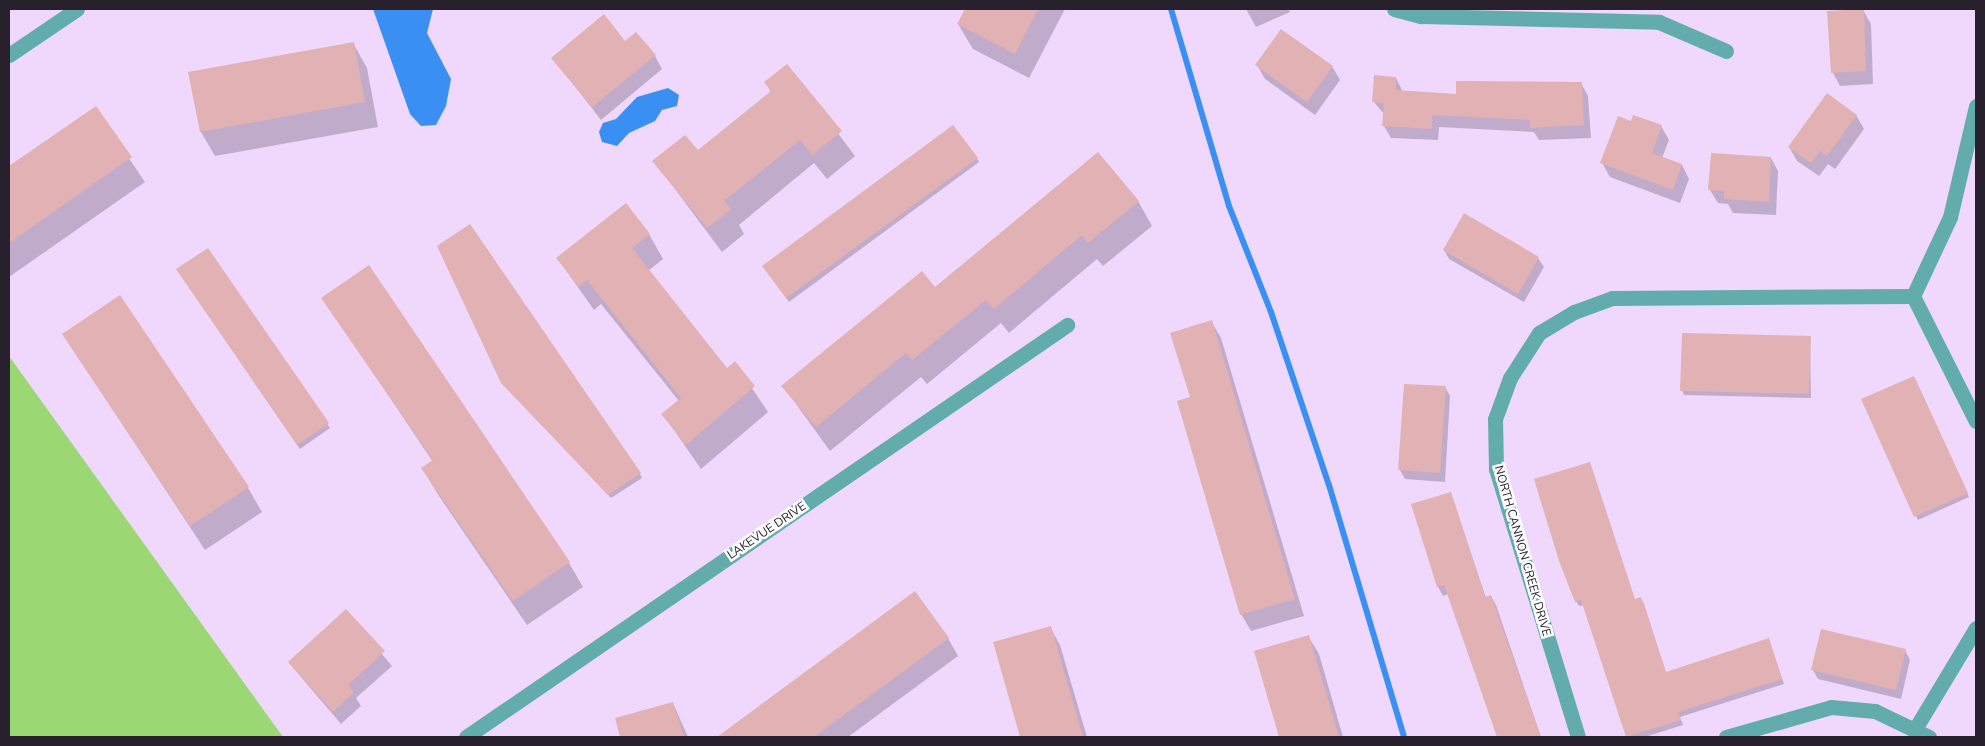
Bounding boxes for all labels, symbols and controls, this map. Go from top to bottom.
street label: NORTH CANNON CREEK DRIVE [1491,464,1553,638]
street label: LAKEVUE DRIVE [725,499,809,563]

